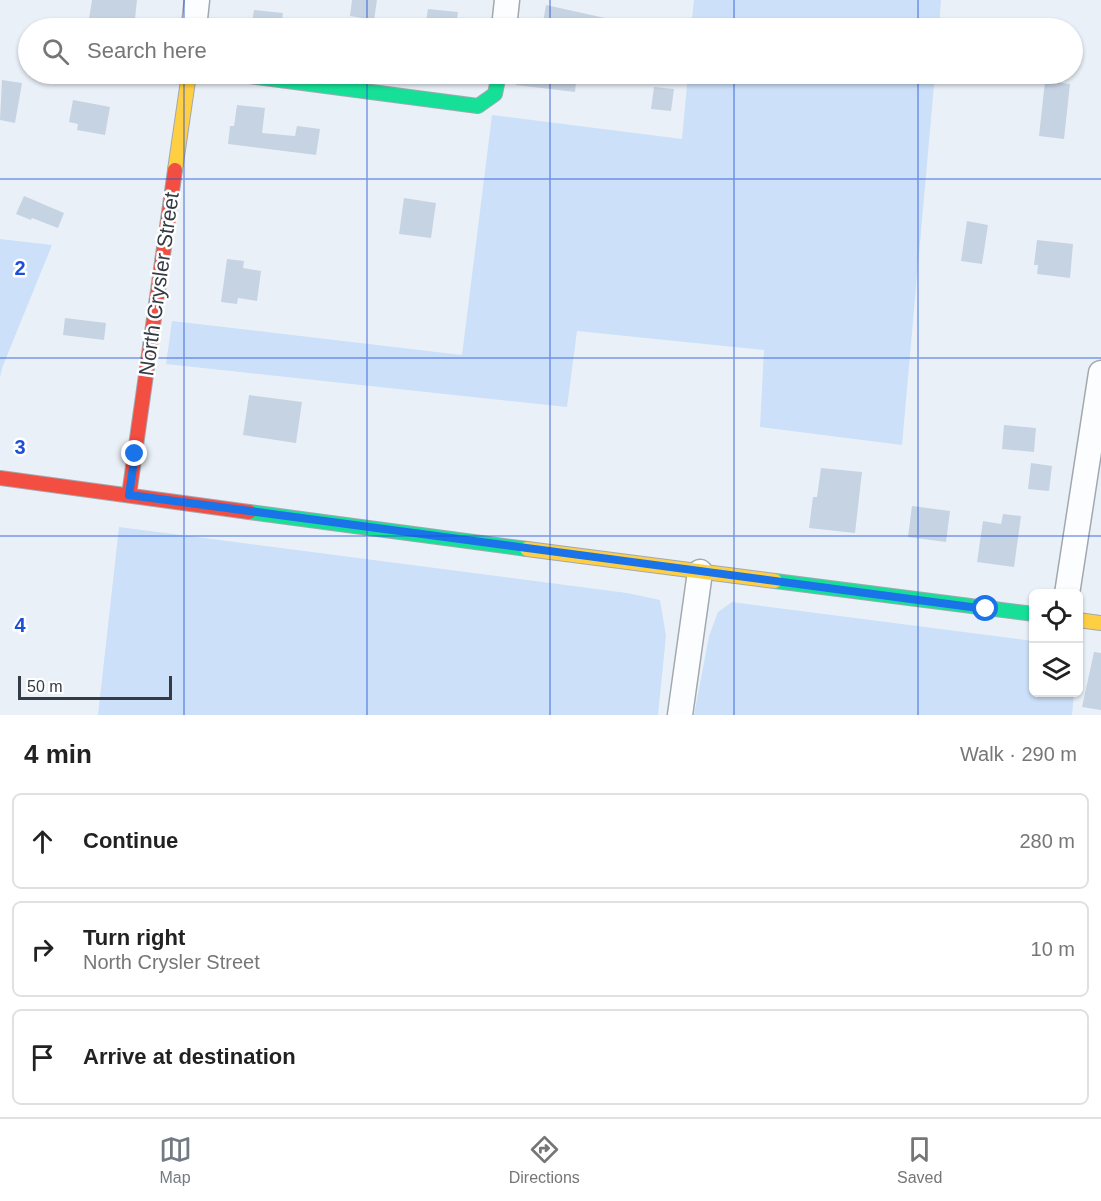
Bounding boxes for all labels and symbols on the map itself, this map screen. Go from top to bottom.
street label: North Crysler Street [134,190,183,377]
text: 2 [14,257,26,279]
text: 3 [14,436,26,458]
route end [121,440,147,466]
route start [972,595,998,621]
text: 4 [14,614,26,636]
scale bar [18,673,172,700]

